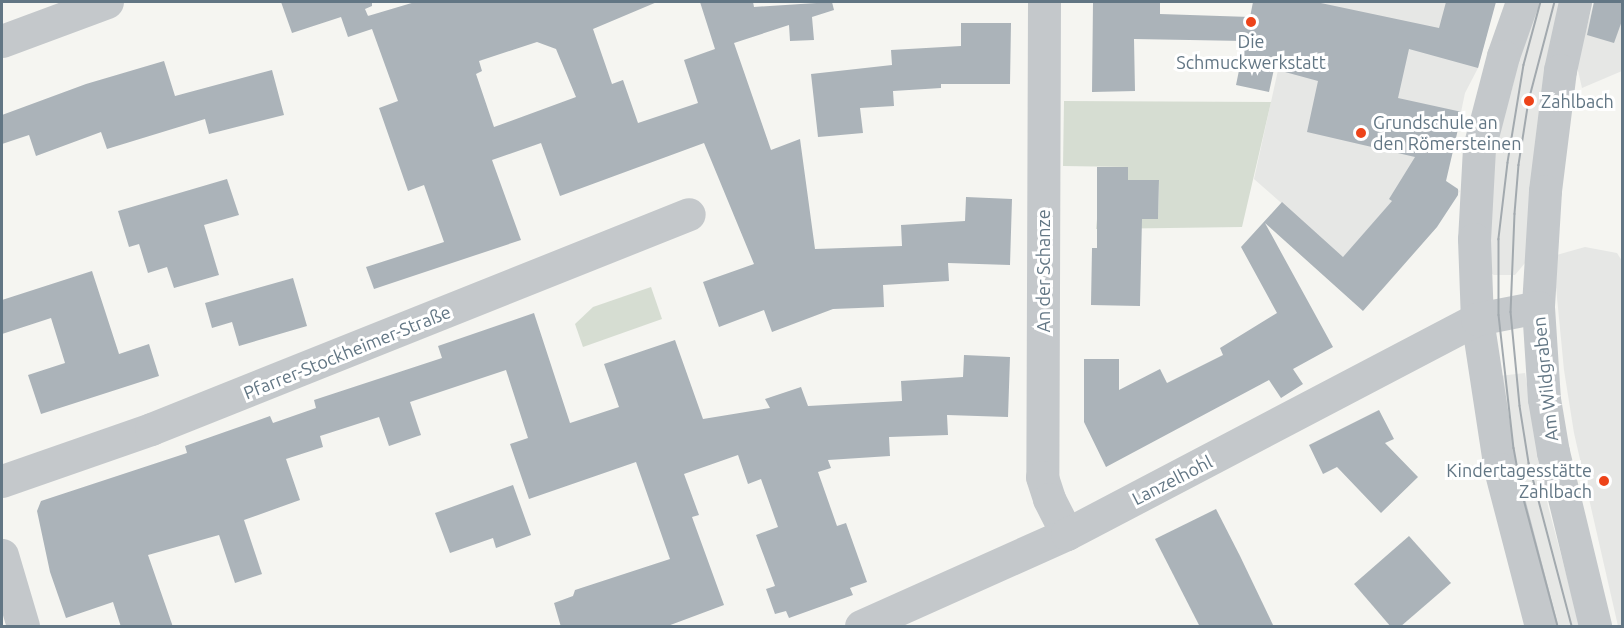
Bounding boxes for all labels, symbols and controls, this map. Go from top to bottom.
marker: Die Schmuckwerkstatt [1244,15,1258,29]
place label: Die Schmuckwerkstatt [1176,31,1326,74]
place label: Zahlbach [1541,90,1614,112]
marker: Zahlbach [1522,94,1536,108]
place label: Grundschule an den Römersteinen [1373,112,1522,154]
marker: Grundschule an den Römersteinen [1354,126,1368,140]
street label: An der Schanze [1032,209,1054,333]
street label: Pfarrer-Stockheimer-Straße [240,300,454,404]
street label: Am Wildgraben [1528,316,1562,442]
street label: Lanzelhohl [1128,451,1216,509]
place label: Kindertagesstätte Zahlbach [1446,460,1592,502]
marker: Kindertagesstätte Zahlbach [1597,474,1611,488]

